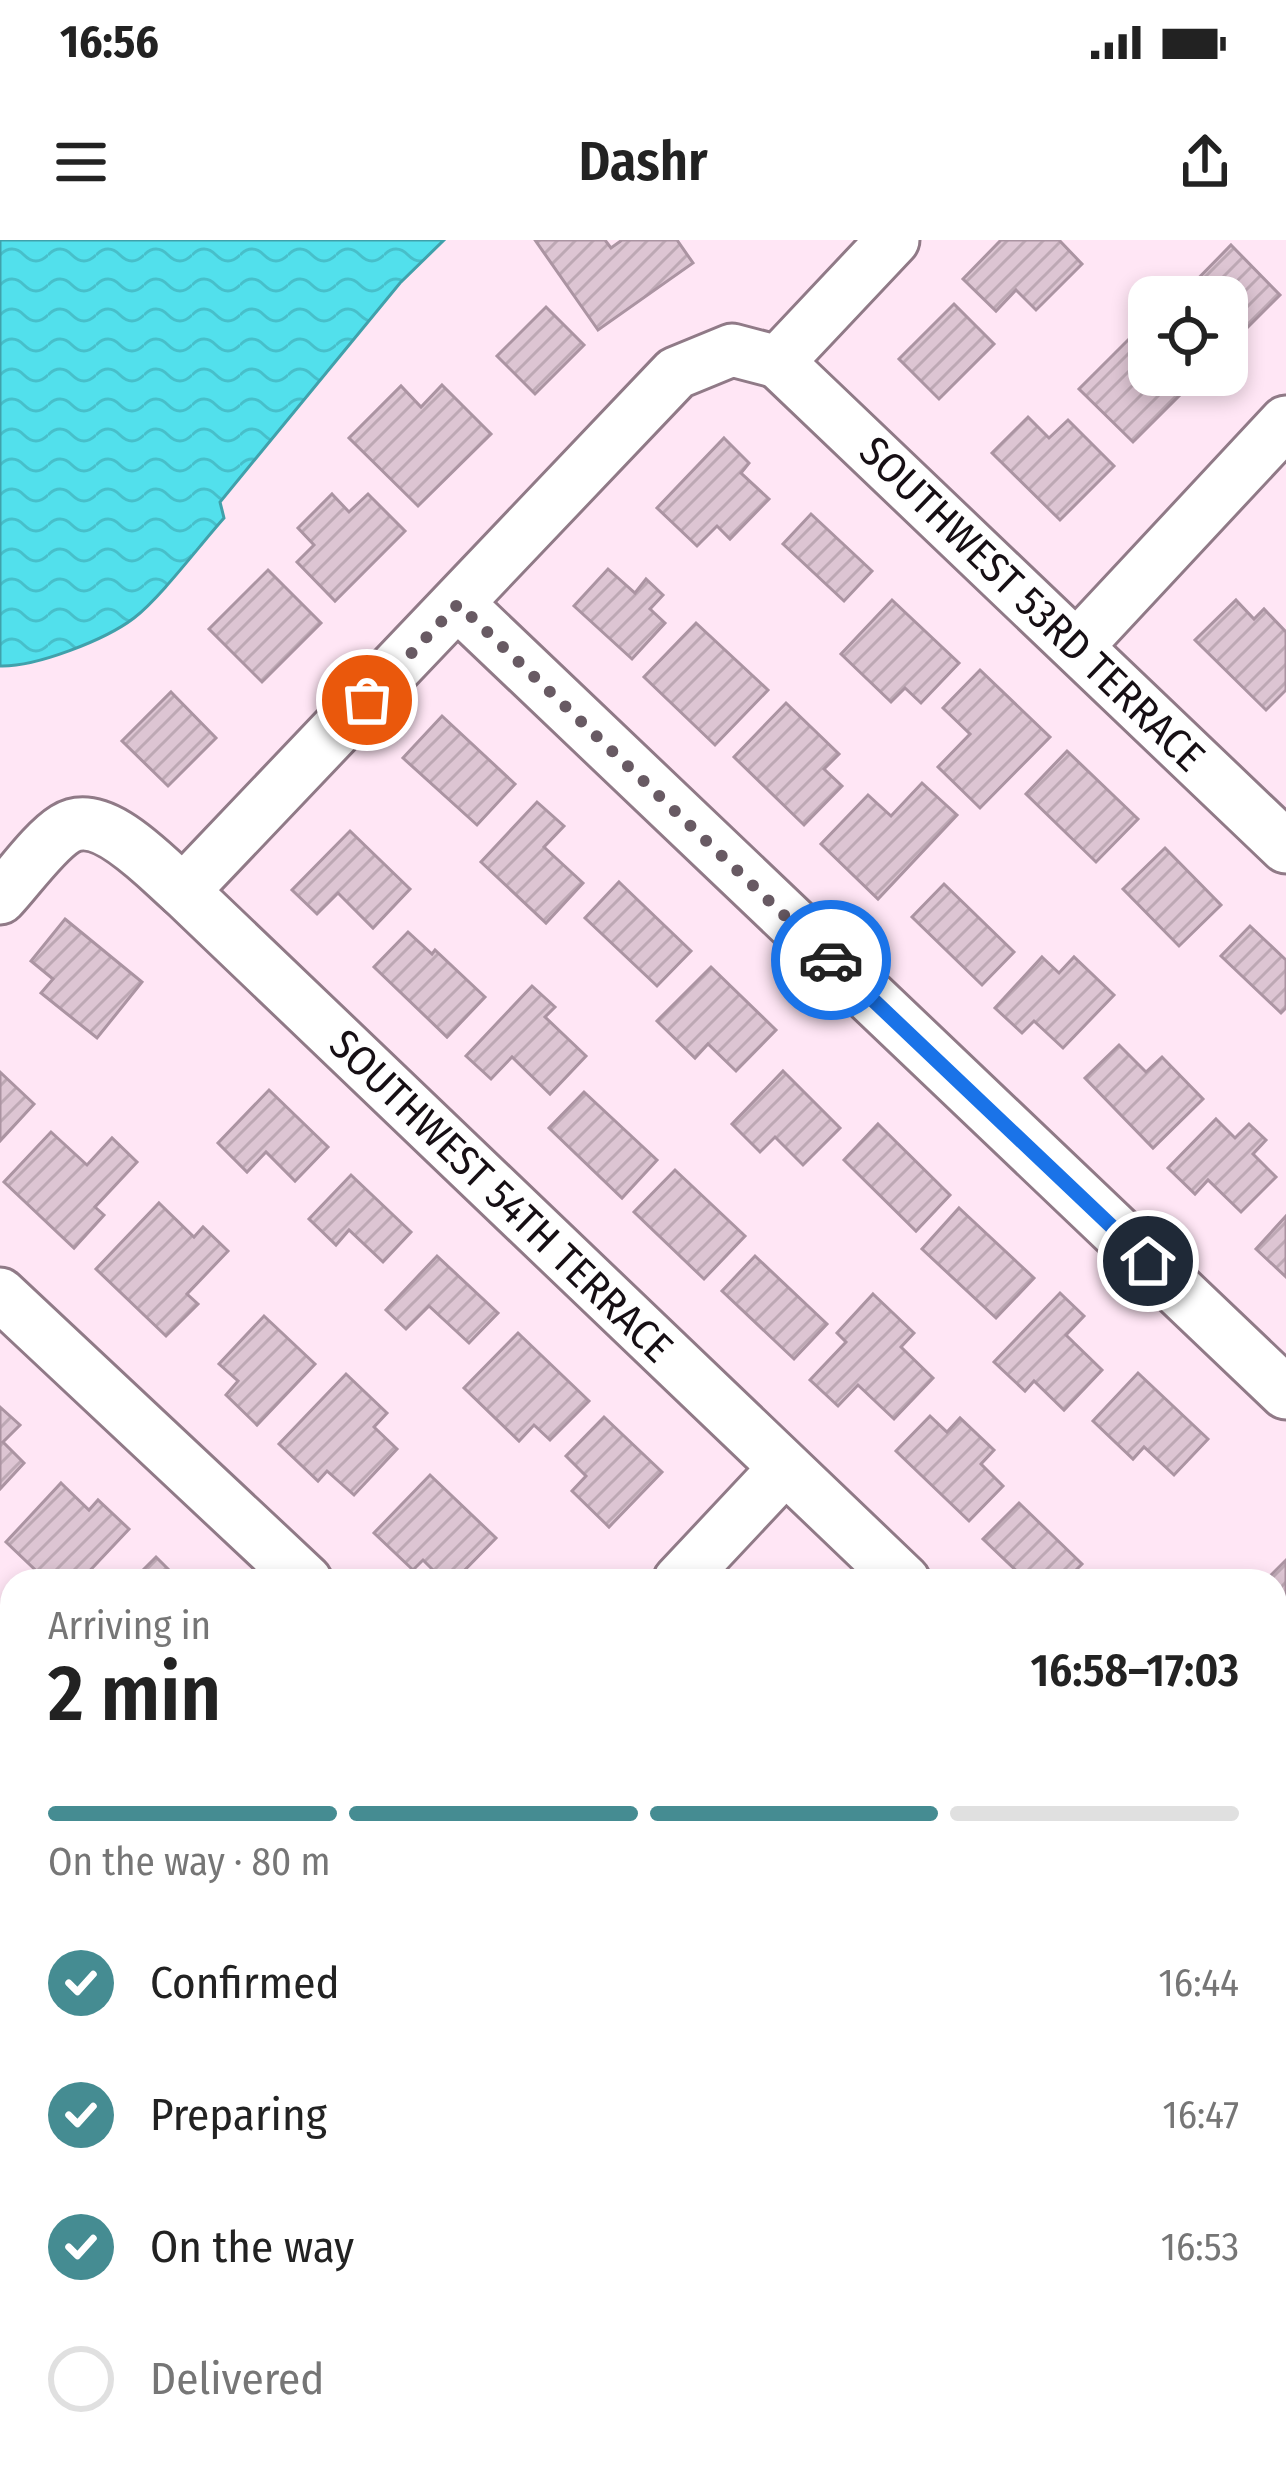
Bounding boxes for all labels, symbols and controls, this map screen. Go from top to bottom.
text: 16:56 [60,15,159,69]
icon: menu [48,129,114,195]
icon: share [1172,129,1238,195]
text: Dashr [578,130,708,194]
map controls [1128,276,1248,396]
button: locate [1128,276,1248,396]
street label: SOUTHWEST 53RD TERRACE [849,426,1215,782]
pin [316,649,418,751]
icon: bag [334,667,400,733]
courier [771,900,891,1020]
icon: car [798,927,864,993]
street label: SOUTHWEST 54TH TERRACE [319,1019,683,1373]
pin [1097,1210,1199,1312]
icon: home [1115,1228,1181,1294]
text: Arriving in [48,1603,211,1649]
text: 16:58–17:03 [1030,1644,1239,1698]
text: 2 min [48,1647,221,1741]
text: On the way · 80 m [48,1839,330,1885]
icon: check [48,1950,114,2016]
text: Confirmed [150,1956,340,2010]
text: 16:44 [1159,1960,1239,2006]
icon: check [48,2082,114,2148]
text: Preparing [150,2088,327,2142]
text: 16:47 [1162,2092,1239,2138]
icon: check [48,2214,114,2280]
text: On the way [150,2220,354,2274]
text: 16:53 [1161,2224,1239,2270]
text: Delivered [150,2352,324,2406]

